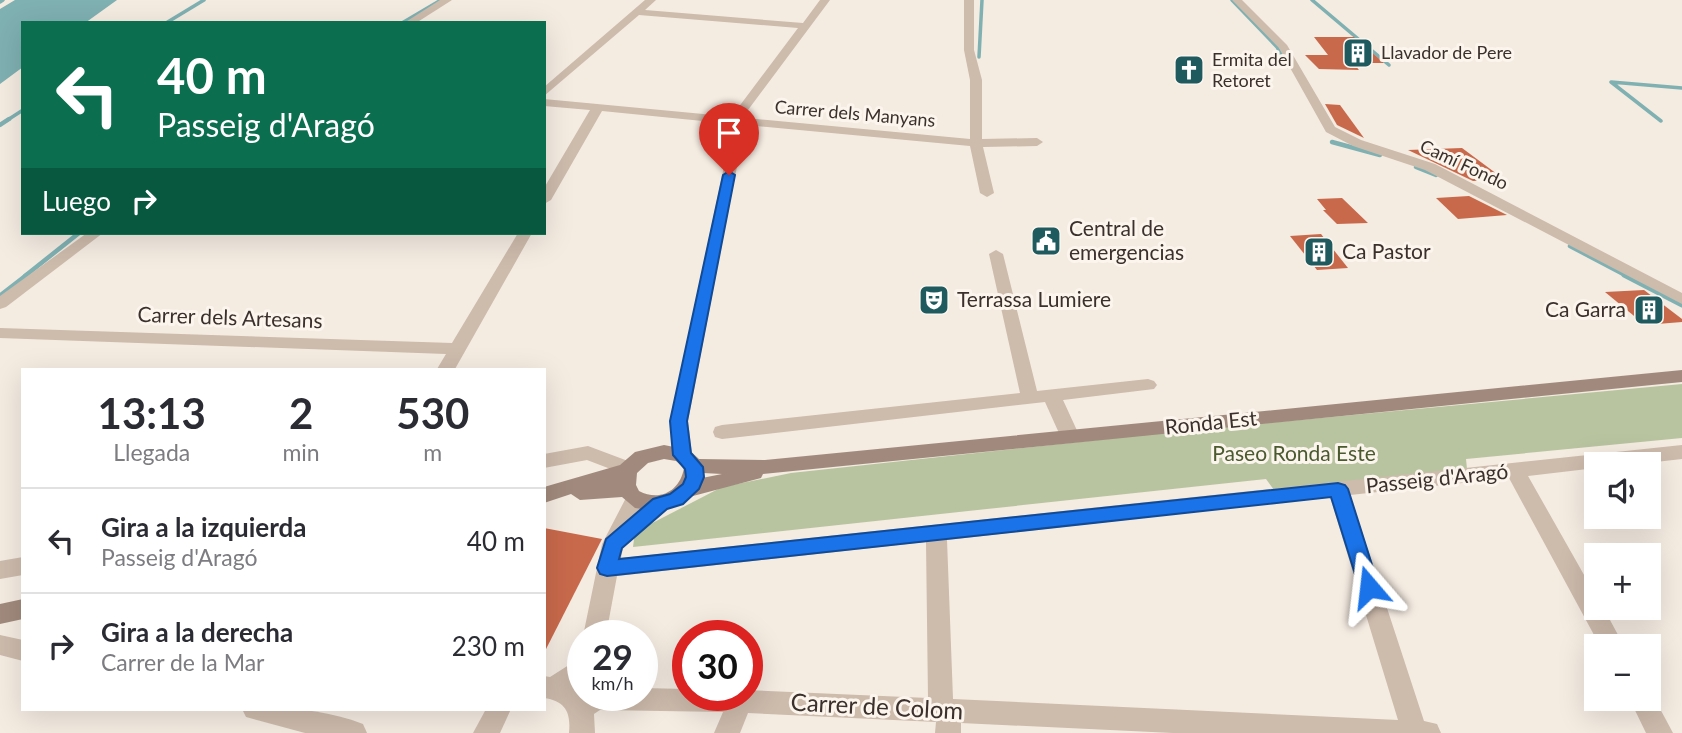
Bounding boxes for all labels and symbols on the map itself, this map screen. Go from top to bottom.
building icon: Llavador de Pere [1341,36,1375,70]
place label: Llavador de Pere [1381,41,1512,63]
place label: Ermita del Retoret [1212,48,1292,91]
church icon: Ermita del Retoret [1172,53,1206,87]
street label: Carrer dels Manyans [774,95,937,131]
pin [699,103,759,175]
street label: Camí Fondo [1417,134,1512,194]
place label: Central de emergencias [1069,215,1184,264]
public building icon: Central de emergencias [1029,224,1063,258]
building icon: Ca Pastor [1302,235,1336,269]
place label: Ca Pastor [1342,238,1431,263]
theatre icon: Terrassa Lumiere [917,283,951,317]
place label: Terrassa Lumiere [957,286,1111,311]
building icon: Ca Garra [1632,293,1666,327]
place label: Ca Garra [1545,296,1626,321]
street label: Carrer dels Artesans [137,301,323,332]
street label: Ronda Est [1164,404,1258,439]
park label: Paseo Ronda Este [1212,440,1376,465]
street label: Passeig d'Aragó [1364,458,1509,497]
position arrow [1332,550,1406,624]
speed limit sign: 30 [672,620,763,711]
street label: Carrer de Colom [790,687,964,725]

